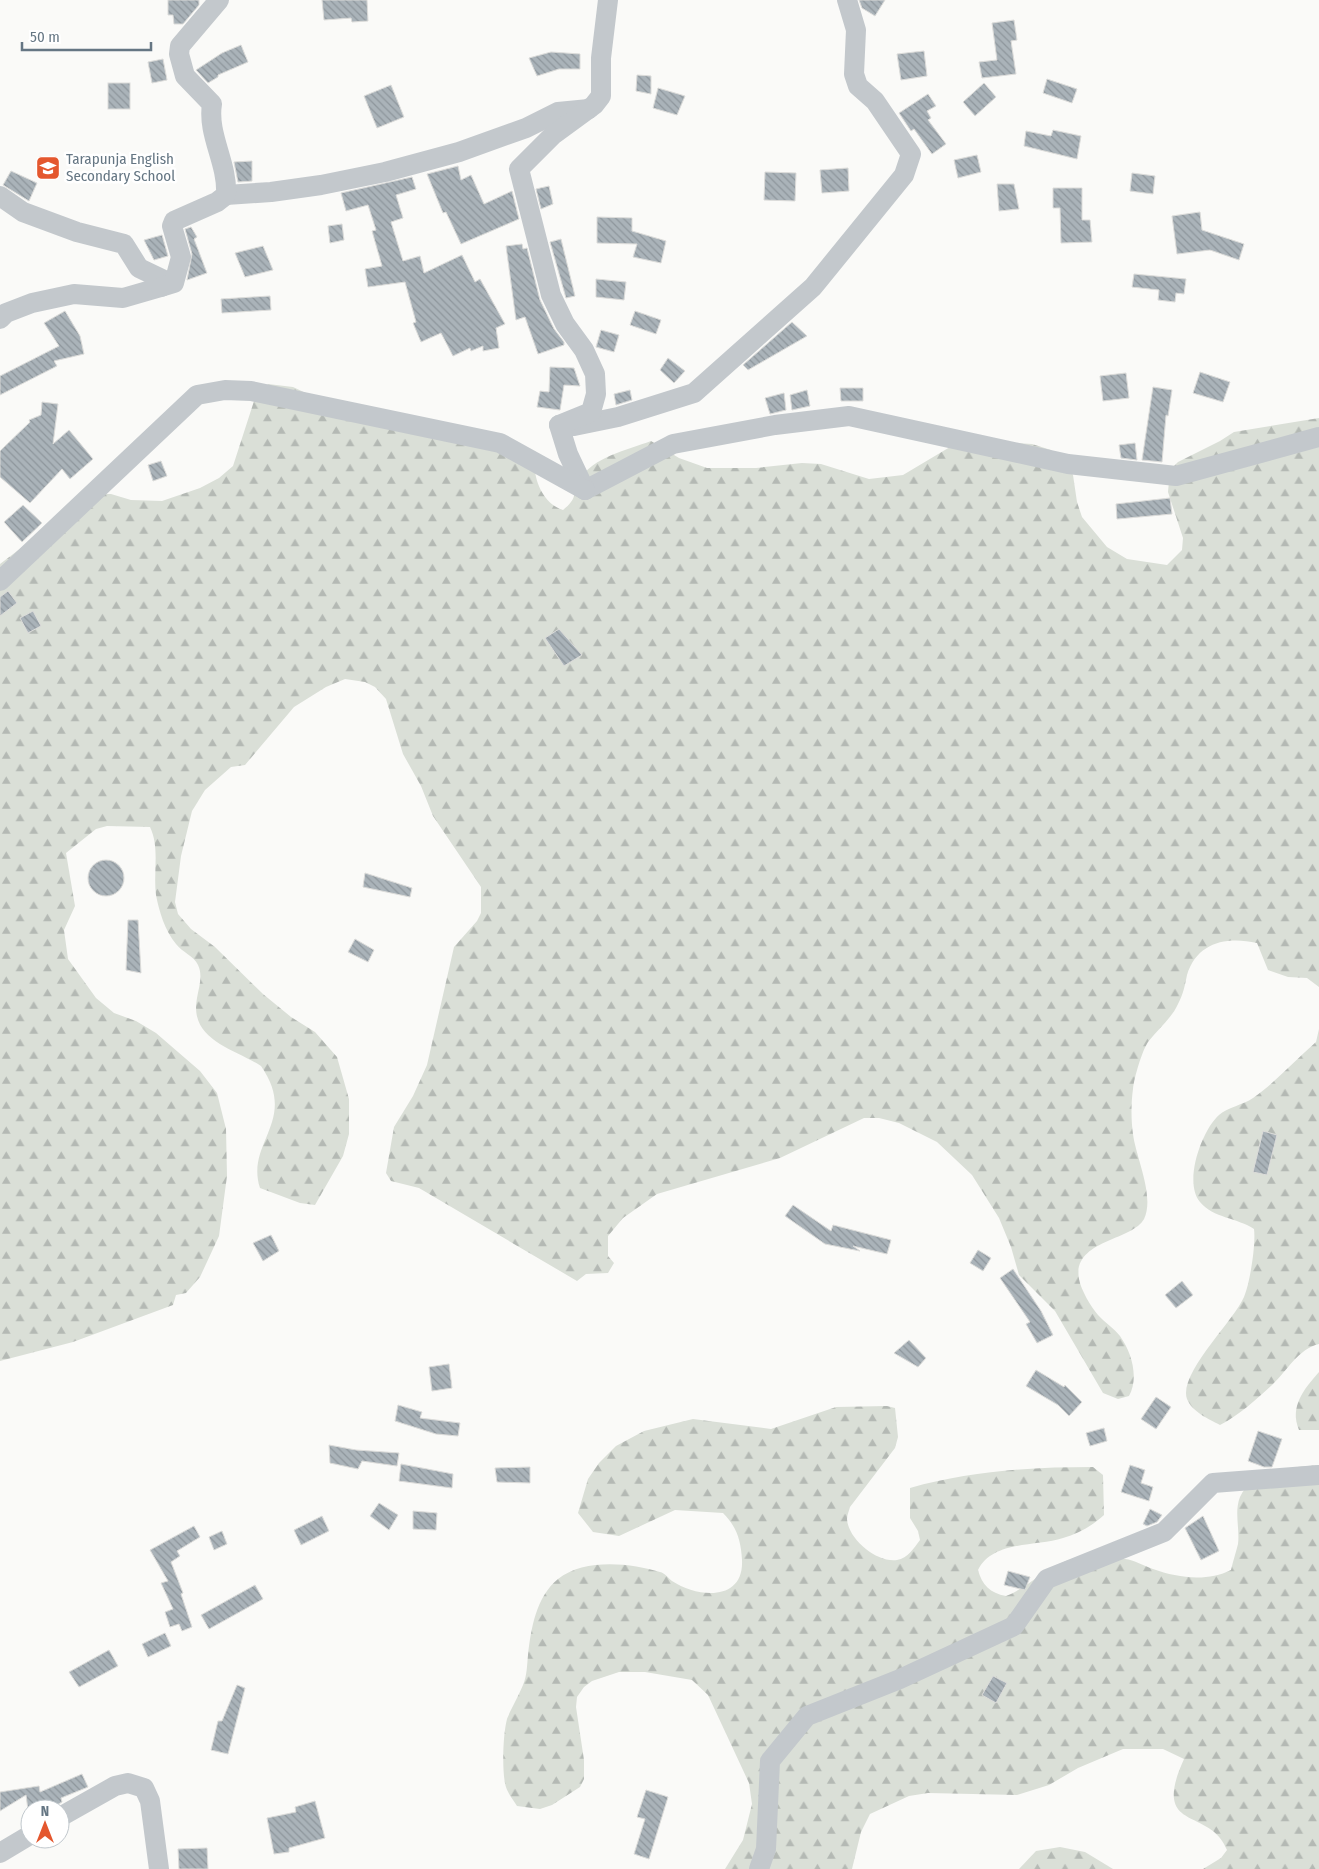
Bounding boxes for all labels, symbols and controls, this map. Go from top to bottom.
scale bar [22,20,151,52]
text: 50 m [30,28,60,46]
place label: Tarapunja English Secondary School [66,150,175,185]
school or university icon: Tarapunja English Secondary School [35,155,61,181]
north arrow [20,1799,70,1849]
text: N [41,1803,49,1820]

